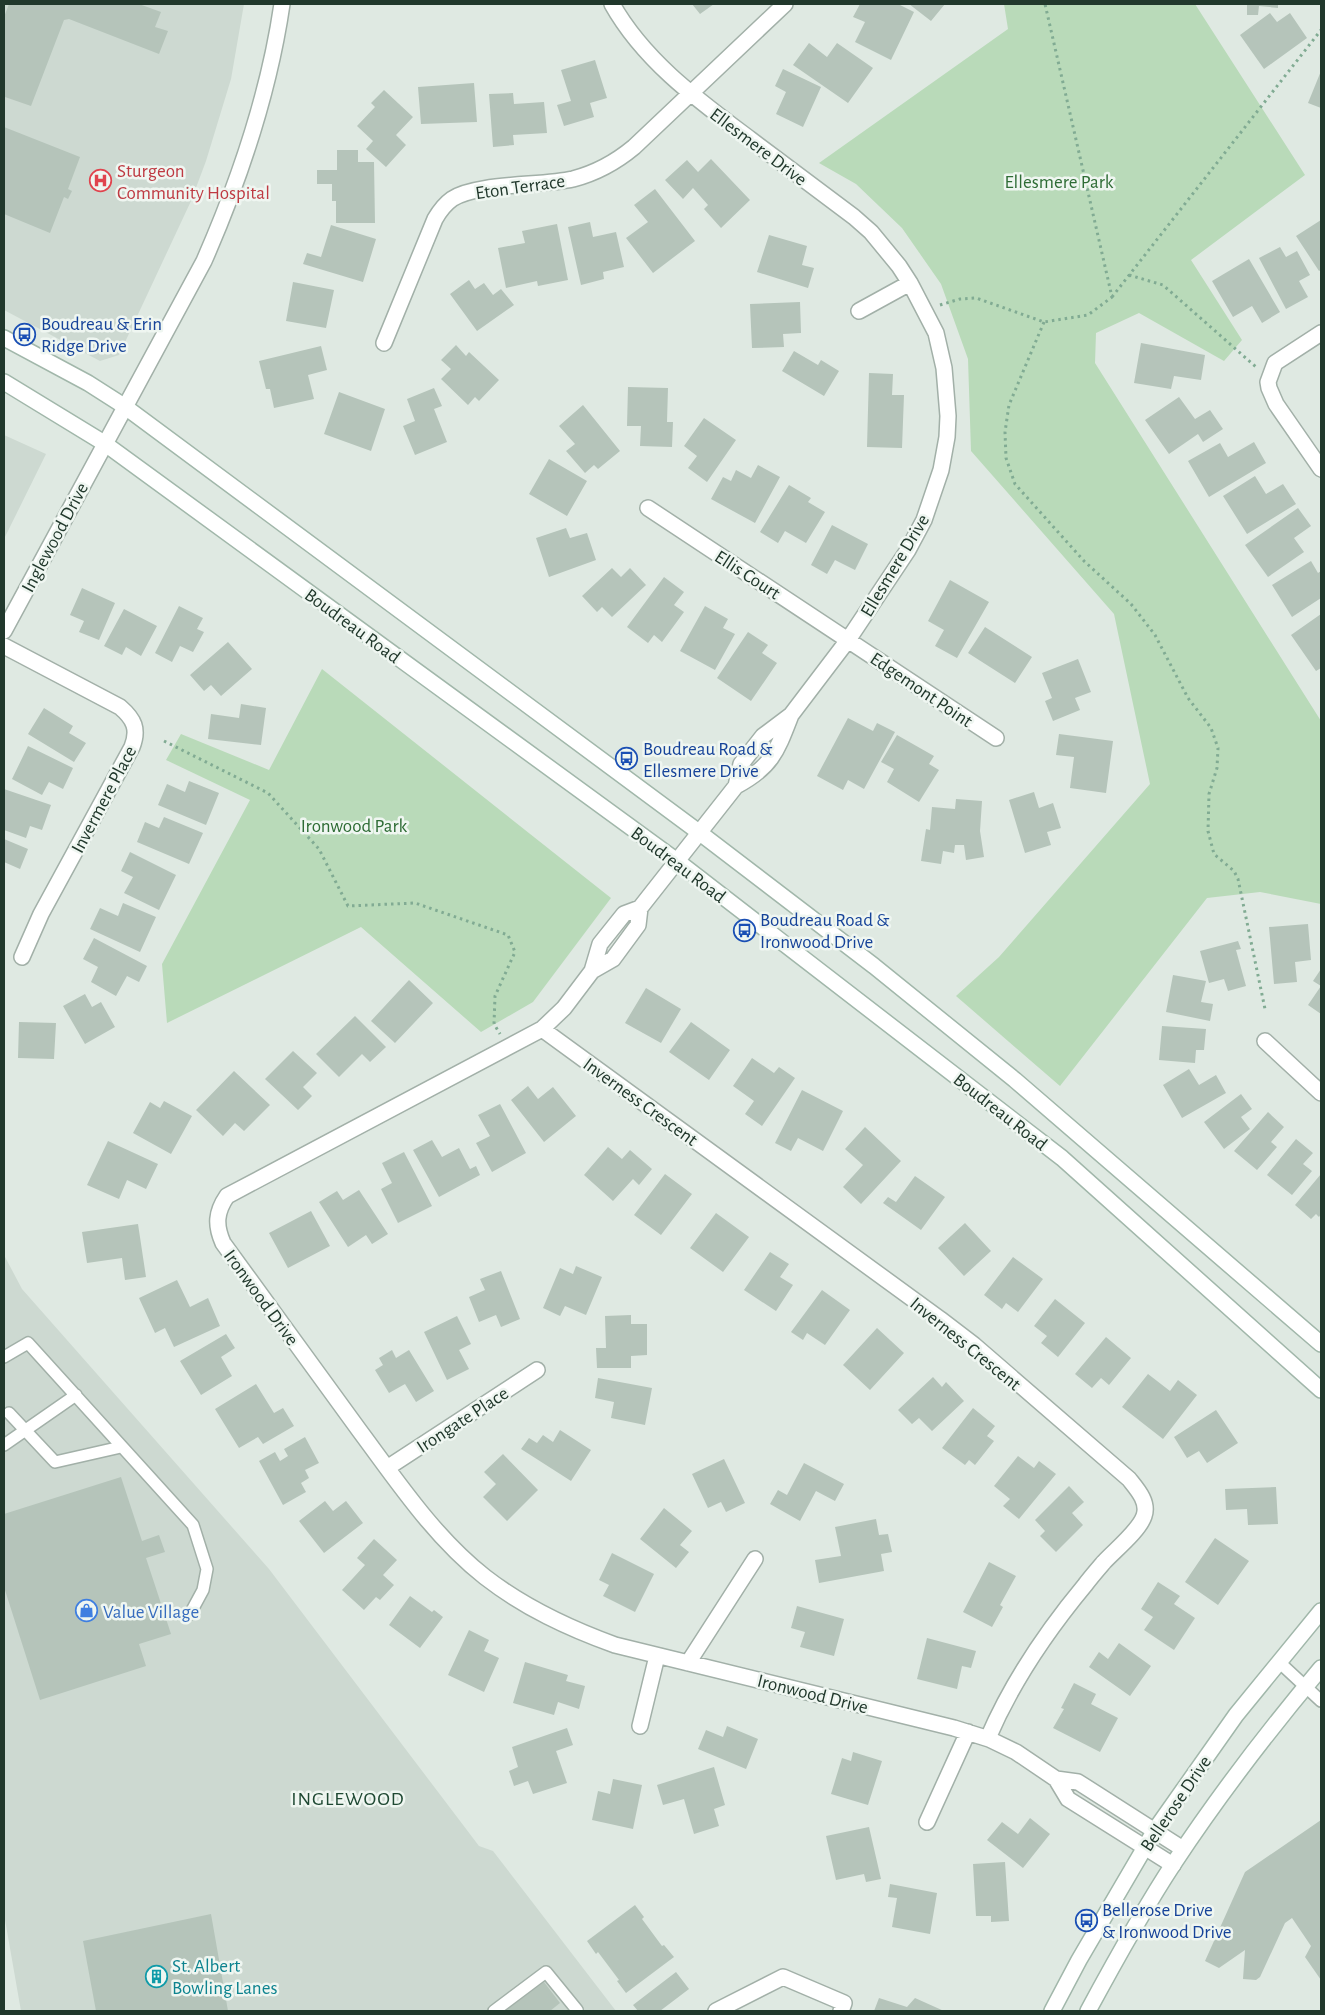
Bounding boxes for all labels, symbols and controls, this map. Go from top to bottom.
street label: Ellesmere Drive [706,105,810,190]
place label: Sturgeon Community Hospital [117,162,270,203]
hospital icon: Sturgeon Community Hospital [89,169,113,193]
street label: Eton Terrace [474,172,566,203]
park label: Ellesmere Park [1004,173,1114,192]
place label: Boudreau & Erin Ridge Drive [41,315,162,356]
bus stop icon: Boudreau & Erin Ridge Drive [13,322,37,346]
street label: Inglewood Drive [19,480,92,596]
street label: Ellesmere Drive [857,511,933,620]
street label: Ellis Court [711,547,783,603]
street label: Boudreau Road [301,585,404,667]
street label: Edgemont Point [867,649,976,731]
place label: Boudreau Road & Ellesmere Drive [643,740,772,781]
street label: Invermere Place [68,743,141,856]
bus stop icon: Boudreau Road & Ellesmere Drive [615,747,639,771]
park label: Ironwood Park [301,817,408,836]
street label: Boudreau Road [627,824,729,907]
place label: Boudreau Road & Ironwood Drive [760,911,889,952]
bus stop icon: Boudreau Road & Ironwood Drive [732,918,756,942]
street label: Inverness Crescent [579,1055,701,1150]
street label: Boudreau Road [950,1070,1051,1155]
street label: Ironwood Drive [220,1246,302,1349]
street label: Inverness Crescent [906,1294,1024,1394]
street label: Irongate Place [414,1384,512,1457]
shop icon: Value Village [75,1599,99,1623]
place label: Value Village [103,1603,199,1622]
street label: Ironwood Drive [755,1672,870,1717]
street label: Bellerose Drive [1137,1753,1215,1855]
district label: INGLEWOOD [291,1789,405,1809]
place label: Bellerose Drive & Ironwood Drive [1102,1901,1232,1942]
bus stop icon: Bellerose Drive & Ironwood Drive [1074,1908,1098,1932]
place label: St. Albert Bowling Lanes [172,1957,277,1998]
building icon: St. Albert Bowling Lanes [144,1964,168,1988]

